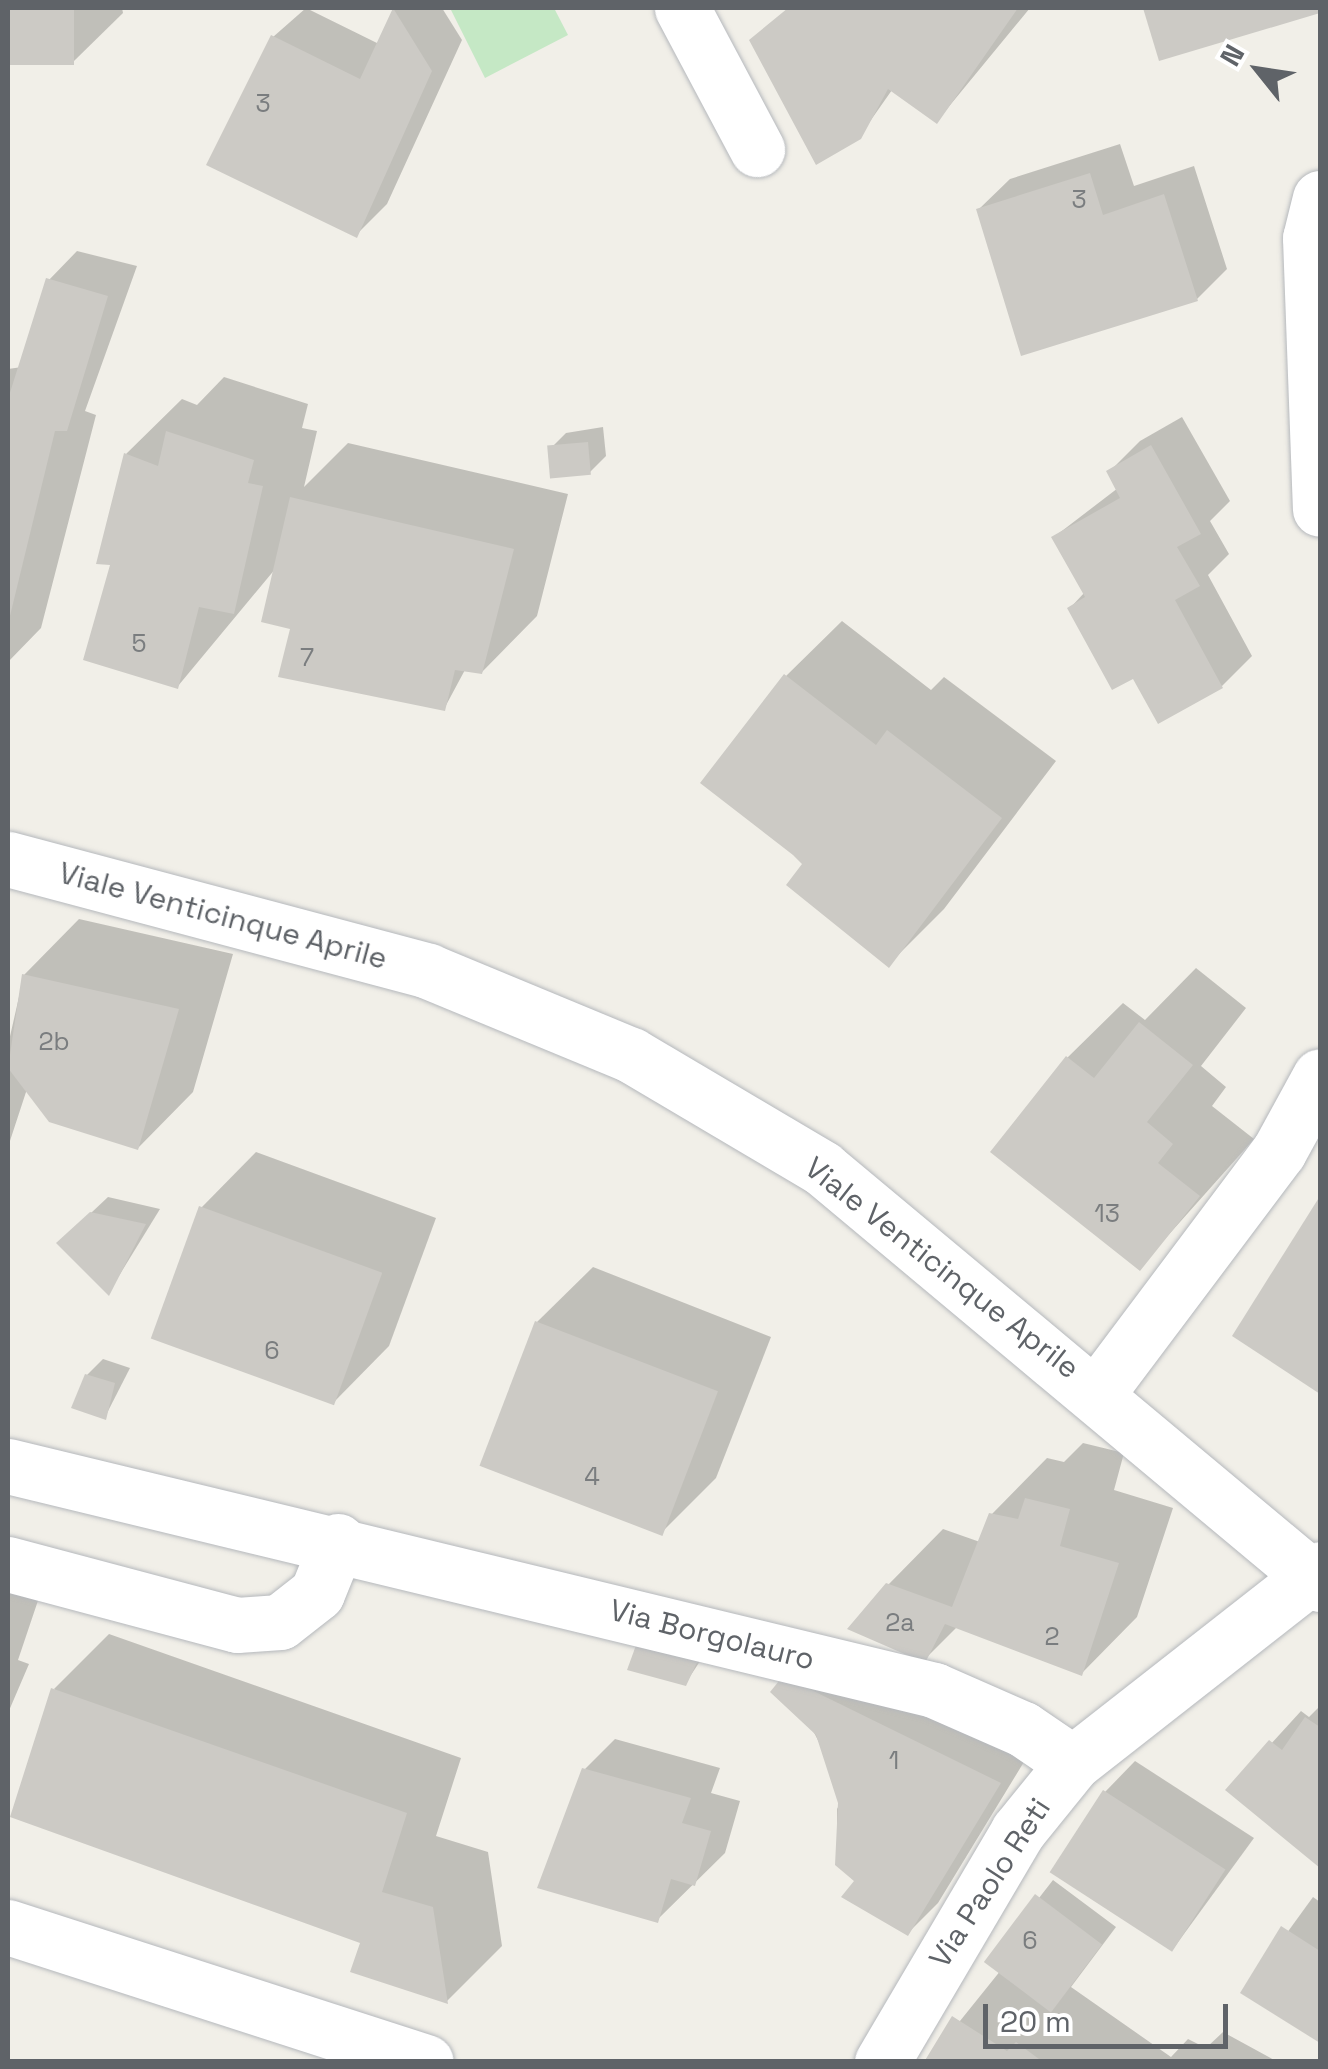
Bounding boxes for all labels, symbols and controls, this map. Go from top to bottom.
north arrow [1208,20,1308,120]
text: N [1212,38,1252,72]
house number: 3 [255,88,271,118]
house number: 3 [1071,184,1087,214]
house number: 5 [132,628,146,658]
house number: 7 [300,642,314,672]
street label: Viale Venticinque Aprile [55,855,391,977]
house number: 2b [38,1026,70,1056]
street label: Viale Venticinque Aprile [797,1149,1087,1387]
house number: 13 [1094,1198,1120,1228]
house number: 6 [264,1335,280,1365]
house number: 4 [584,1461,600,1491]
street label: Via Borgolauro [606,1592,818,1678]
house number: 2a [885,1607,915,1637]
house number: 2 [1044,1621,1060,1651]
house number: 1 [889,1745,899,1775]
street label: Via Paolo Reti [922,1792,1058,1974]
house number: 6 [1022,1925,1038,1955]
scale bar [988,1984,1233,2046]
text: 20 m [1000,2002,1071,2041]

